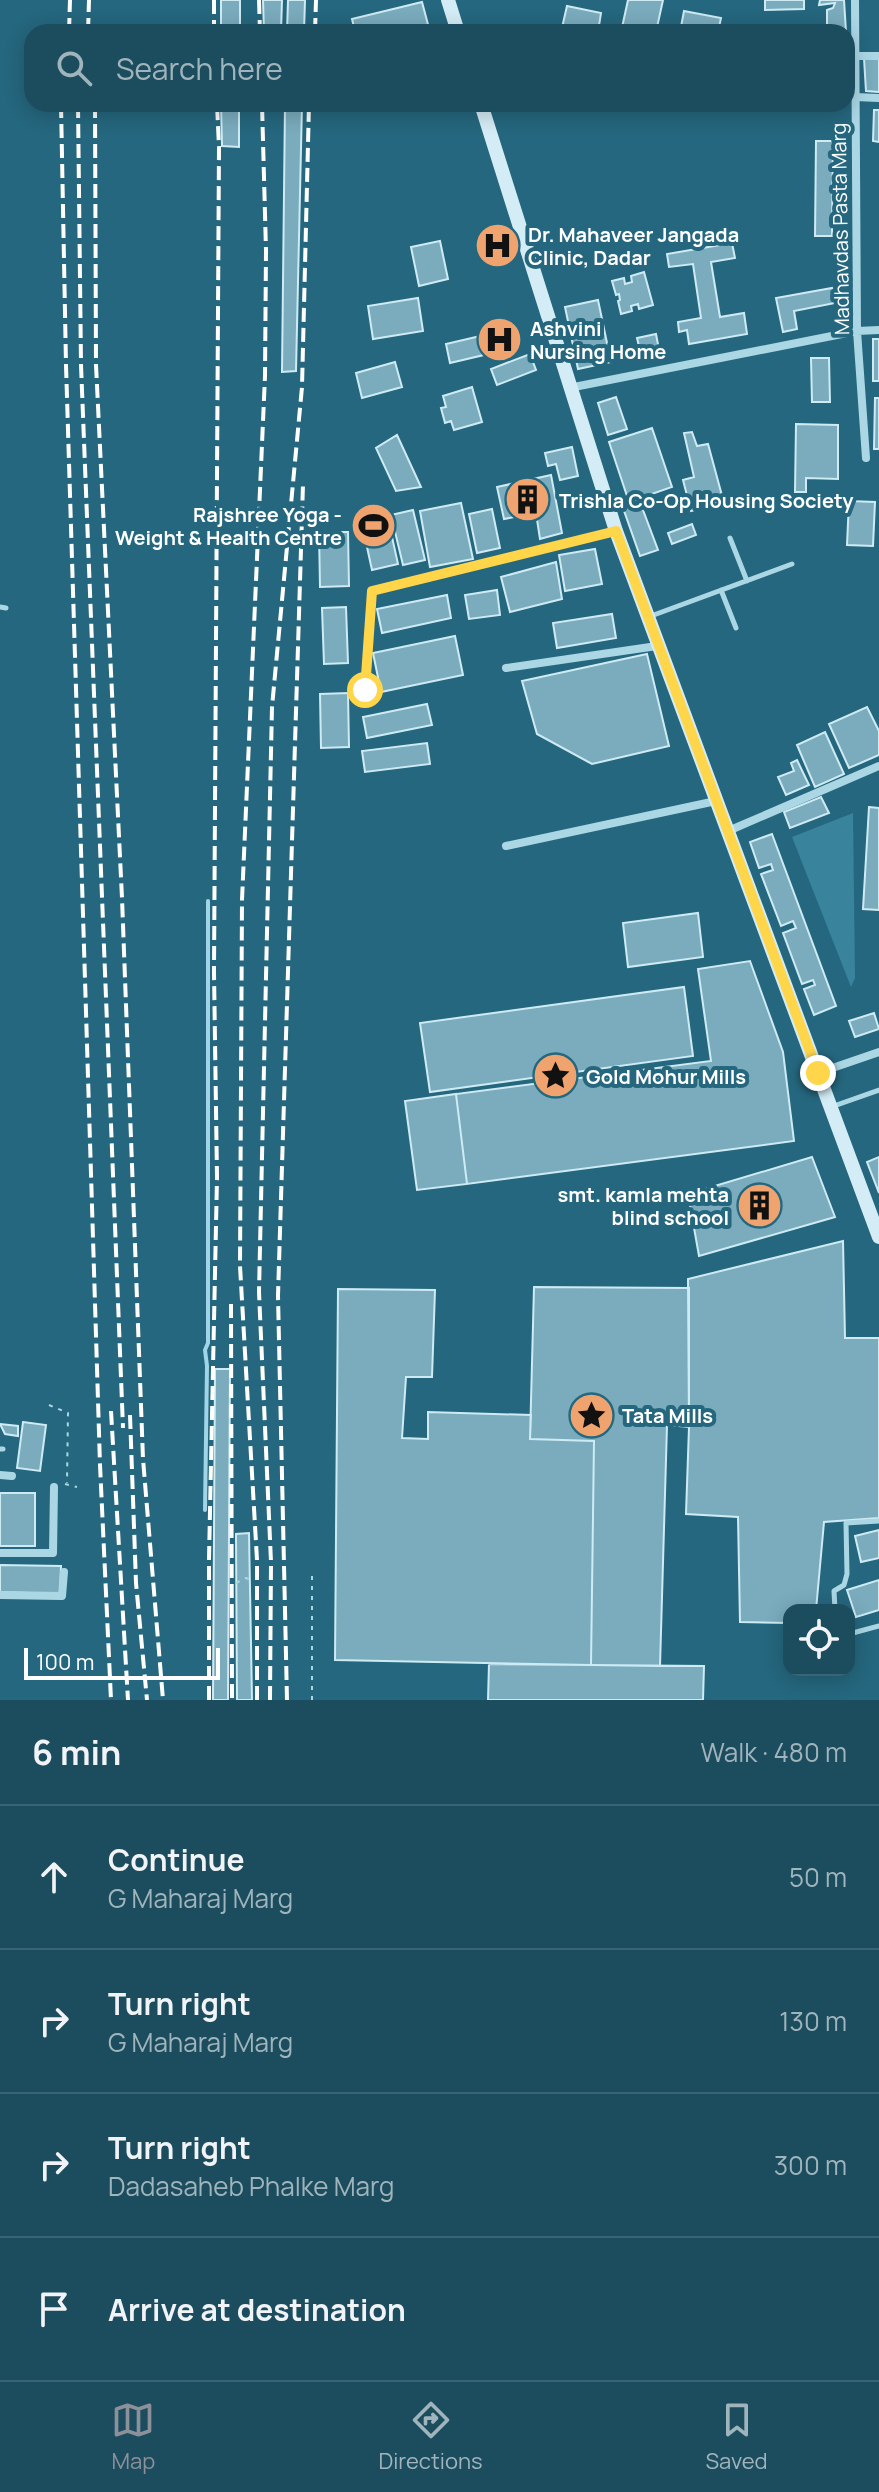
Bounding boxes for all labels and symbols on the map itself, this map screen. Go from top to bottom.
street label: Madhavdas Pasta Marg [825,123,855,335]
place label: Dr. Mahaveer Jangada Clinic, Dadar [528,221,739,271]
hospital icon: Dr. Mahaveer Jangada Clinic, Dadar [473,222,521,270]
place label: Ashvini Nursing Home [530,315,666,365]
hospital icon: Ashvini Nursing Home [475,316,523,364]
building icon: Trishla Co-Op Housing Society [504,476,552,524]
place label: Trishla Co-Op Housing Society [559,487,854,514]
place label: Rajshree Yoga - Weight & Health Centre [115,501,342,551]
sports icon: Rajshree Yoga - Weight & Health Centre [349,501,397,549]
route start [347,672,383,708]
place icon: Gold Mohur Mills [531,1052,579,1100]
route end [800,1055,836,1091]
place label: Gold Mohur Mills [586,1063,746,1090]
place label: smt. kamla mehta blind school [558,1181,729,1231]
building icon: smt. kamla mehta blind school [736,1182,784,1230]
place icon: Tata Mills [567,1391,615,1439]
place label: Tata Mills [622,1402,713,1429]
scale bar [24,1644,220,1680]

